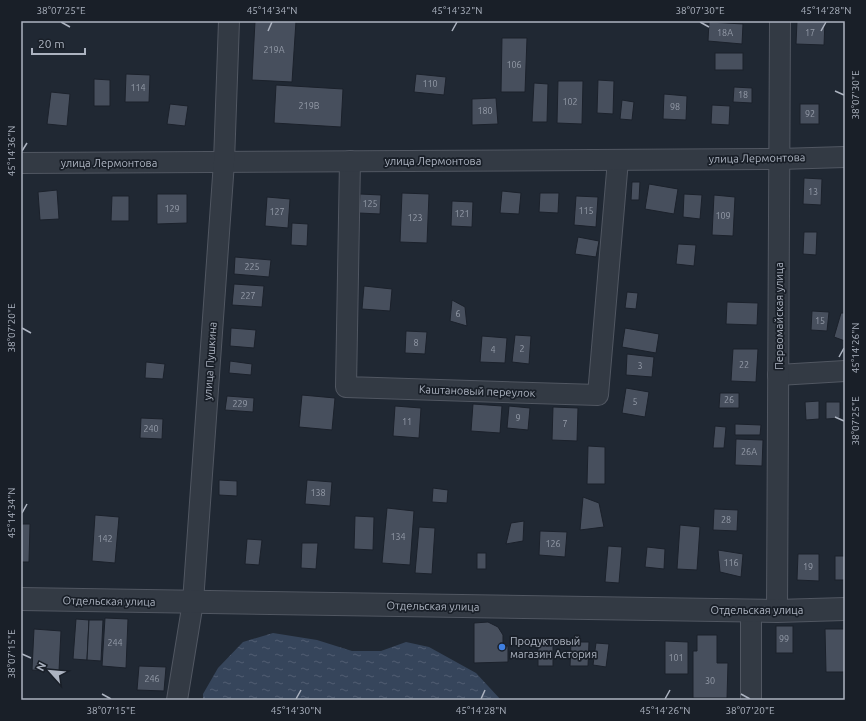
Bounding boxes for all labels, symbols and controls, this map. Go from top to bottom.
text: 38°07'25"E [36,5,86,16]
text: 45°14'34"N [247,5,297,16]
text: 45°14'32"N [432,5,482,16]
text: 38°07'30"E [675,5,725,16]
text: 45°14'28"N [801,5,851,16]
house number: 18А [717,28,733,38]
house number: 17 [805,28,815,38]
scale bar [32,30,85,56]
text: 20 m [38,37,65,50]
house number: 219А [263,45,285,55]
house number: 106 [506,60,522,70]
text: 38°07'30"E [850,70,861,120]
house number: 110 [422,79,438,89]
house number: 114 [130,83,146,93]
house number: 18 [738,90,748,100]
house number: 102 [562,97,578,107]
house number: 219В [299,101,320,111]
house number: 98 [670,102,680,112]
house number: 180 [477,106,493,116]
house number: 92 [805,109,815,119]
text: 45°14'36"N [6,126,17,176]
street label: улица Лермонтова [709,151,805,165]
street label: улица Лермонтова [385,155,481,167]
street label: улица Лермонтова [61,157,157,169]
house number: 13 [808,187,818,197]
house number: 125 [362,199,378,209]
house number: 129 [164,204,180,214]
house number: 115 [578,206,594,216]
house number: 127 [269,207,285,217]
house number: 121 [454,209,470,219]
house number: 109 [715,211,731,221]
house number: 123 [407,213,423,223]
house number: 225 [244,262,260,272]
street label: Первомайская улица [773,262,785,370]
house number: 227 [240,291,256,301]
text: 38°07'20"E [6,303,17,353]
house number: 6 [455,309,461,319]
house number: 15 [815,316,825,326]
street label: улица Пушкина [201,321,219,401]
text: 45°14'26"N [850,323,861,373]
house number: 8 [413,338,419,348]
house number: 2 [519,344,525,354]
house number: 4 [490,345,496,355]
house number: 22 [739,360,749,370]
house number: 3 [637,361,643,371]
street label: Каштановый переулок [419,383,536,399]
house number: 26 [724,395,734,405]
text: 38°07'25"E [850,396,861,446]
house number: 5 [632,397,638,407]
house number: 229 [232,399,248,409]
house number: 9 [515,413,521,423]
house number: 11 [402,417,412,427]
house number: 7 [562,419,568,429]
house number: 240 [143,424,159,434]
house number: 26А [741,447,757,457]
text: 45°14'34"N [6,488,17,538]
house number: 138 [310,488,326,498]
house number: 28 [721,515,731,525]
house number: 134 [390,532,406,542]
house number: 142 [97,534,113,544]
house number: 126 [545,539,561,549]
house number: 116 [723,558,739,568]
house number: 19 [803,562,813,572]
street label: Отдельская улица [63,594,155,608]
street label: Отдельская улица [387,599,479,613]
street label: Отдельская улица [711,604,803,616]
text: 38°07'15"E [6,629,17,679]
house number: 99 [779,634,789,644]
place label: Продуктовый магазин Астория [510,635,597,660]
house number: 244 [107,638,123,648]
marker: Продуктовый магазин Астория [497,642,507,652]
north arrow [30,651,70,691]
house number: 101 [668,653,684,663]
text: N [34,660,48,673]
house number: 246 [144,674,160,684]
house number: 30 [705,676,715,686]
text: 38°07'15"E [86,705,136,716]
text: 45°14'30"N [271,705,321,716]
text: 45°14'28"N [456,705,506,716]
text: 45°14'26"N [640,705,690,716]
text: 38°07'20"E [725,705,775,716]

